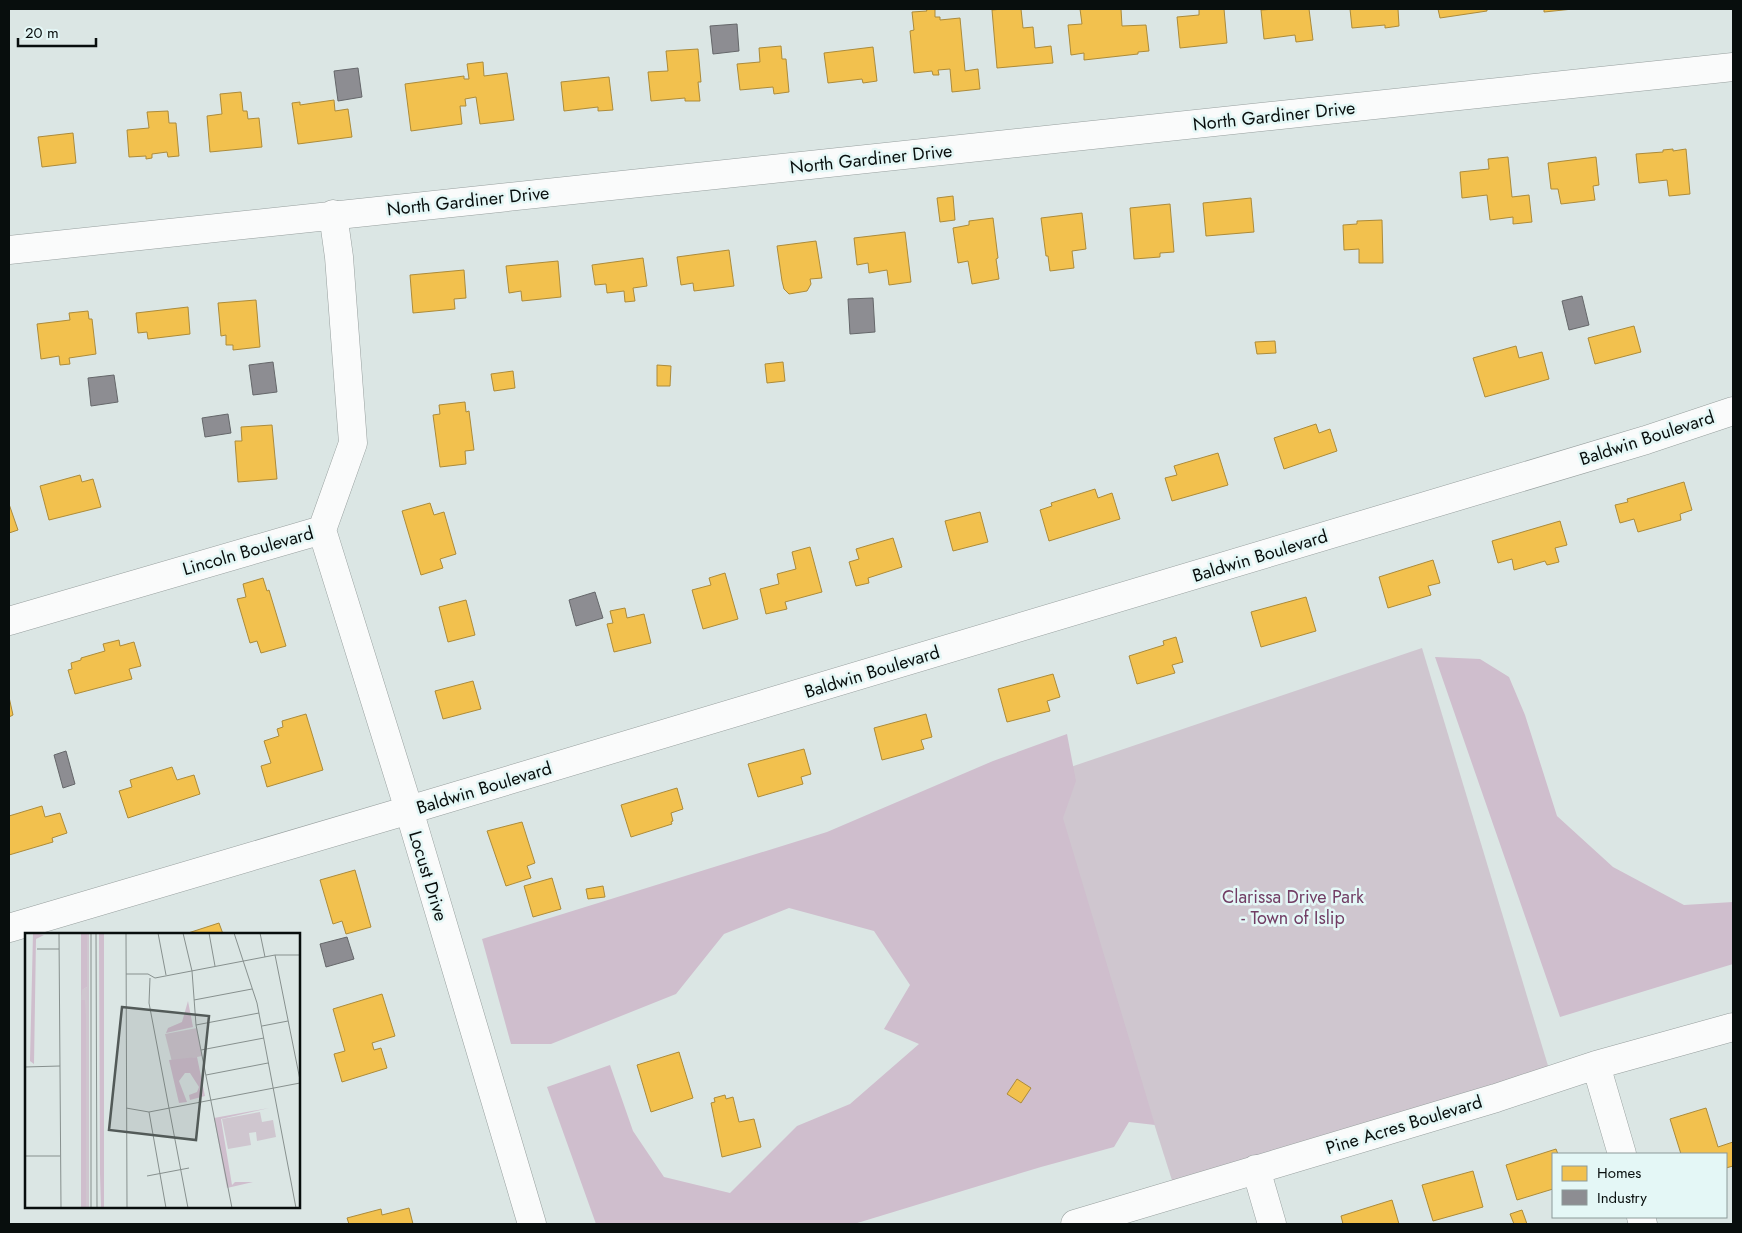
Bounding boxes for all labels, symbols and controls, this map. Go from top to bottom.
scale bar [18,15,95,47]
text: 20 m [25,22,59,44]
street label: North Gardiner Drive [1192,95,1356,137]
street label: North Gardiner Drive [789,138,953,180]
street label: North Gardiner Drive [386,180,550,222]
street label: Baldwin Boulevard [1576,404,1718,472]
street label: Lincoln Boulevard [179,520,317,582]
street label: Baldwin Boulevard [1189,523,1331,589]
street label: Baldwin Boulevard [801,639,943,705]
street label: Baldwin Boulevard [413,755,555,821]
street label: Locust Drive [402,828,454,924]
park label: Clarissa Drive Park - Town of Islip [1222,884,1364,931]
inset map [25,933,300,1208]
street label: Pine Acres Boulevard [1323,1089,1485,1161]
legend [1552,1153,1727,1218]
text: Homes [1597,1162,1641,1184]
text: Industry [1597,1187,1647,1209]

